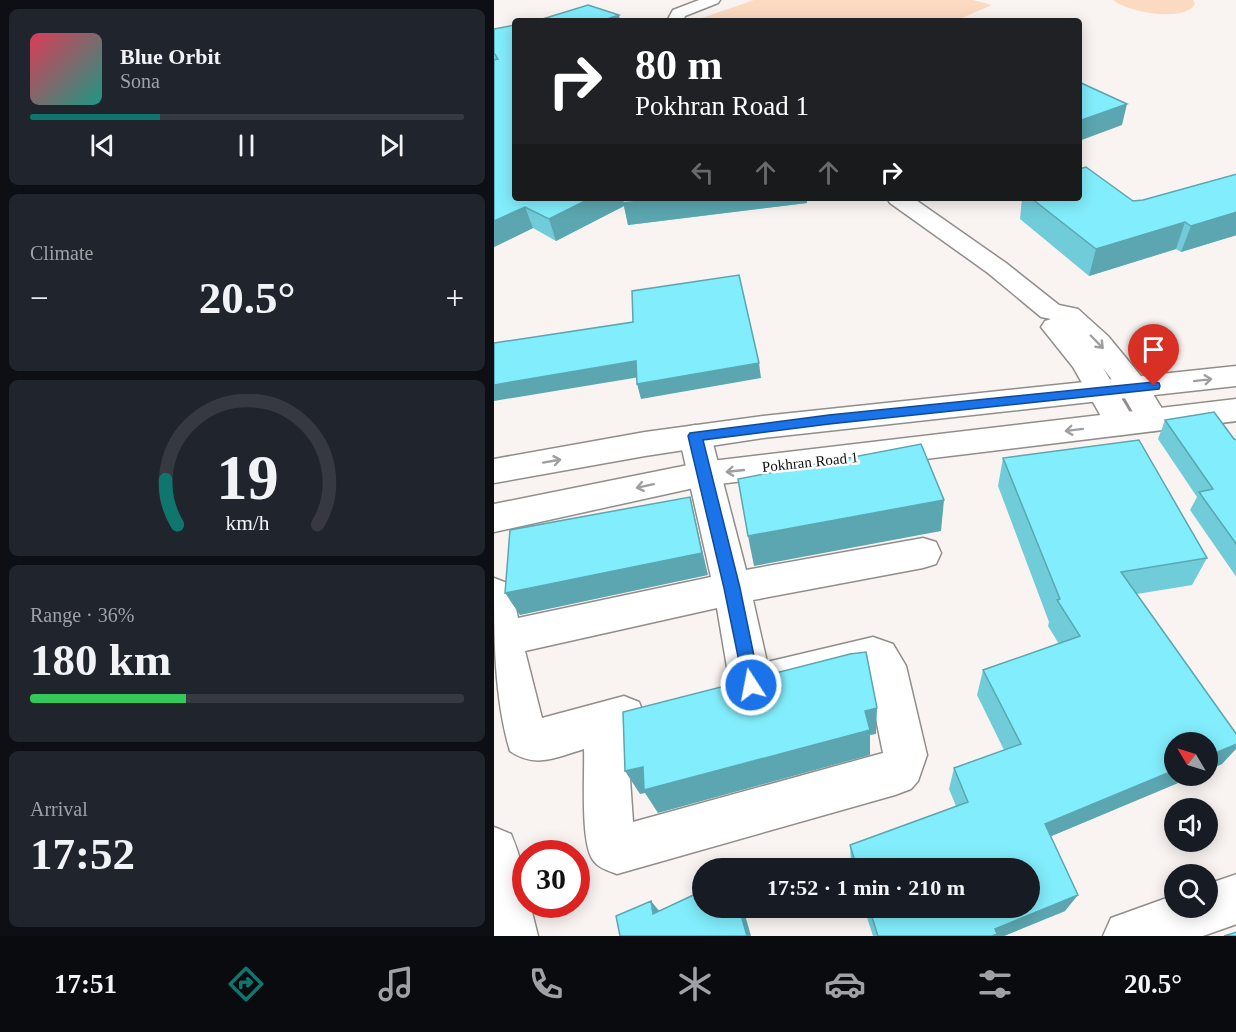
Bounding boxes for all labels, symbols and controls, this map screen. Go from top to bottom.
icon: right [536,42,614,120]
text: 80 m [635,42,723,88]
text: Blue Orbit [120,44,221,69]
text: Sona [120,70,160,92]
text: Pokhran Road 1 [635,91,809,121]
icon: previous [86,129,119,162]
icon: pause [230,129,263,162]
icon: next [375,129,408,162]
icon: left [686,156,719,189]
icon: ahead [749,156,782,189]
icon: ahead [812,156,845,189]
icon: right [875,156,908,189]
text: Climate [30,242,93,264]
text: 20.5° [199,273,295,323]
text: − [30,280,49,316]
text: + [445,280,464,316]
pin [1128,324,1179,386]
icon: arrive [1137,333,1170,366]
one-way arrow [1090,335,1104,350]
one-way arrow [1193,374,1213,385]
one-way arrow [1065,425,1085,436]
text: 19 [216,443,278,512]
street label: Pokhran Road 1 [761,449,859,475]
one-way arrow [541,455,561,466]
one-way arrow [725,465,745,476]
one-way arrow [636,481,656,492]
text: km/h [225,511,269,535]
text: Range · 36% [30,604,134,626]
text: 180 km [30,635,171,685]
position arrow [719,653,783,717]
north arrow [1164,732,1218,786]
map controls [1164,732,1218,918]
text: Arrival [30,798,88,820]
button: sound [1164,798,1218,852]
text: 17:52 [30,829,135,879]
speed limit sign: 30 [512,840,590,918]
button: search [1164,864,1218,918]
text: 17:52 · 1 min · 210 m [767,875,965,900]
icon: directions [225,963,267,1005]
icon: music [375,963,417,1005]
icon: phone [525,963,567,1005]
icon: climate [674,963,716,1005]
icon: car [824,963,866,1005]
icon: filters [974,963,1016,1005]
text: 17:51 [54,969,117,999]
text: 20.5° [1124,969,1182,999]

